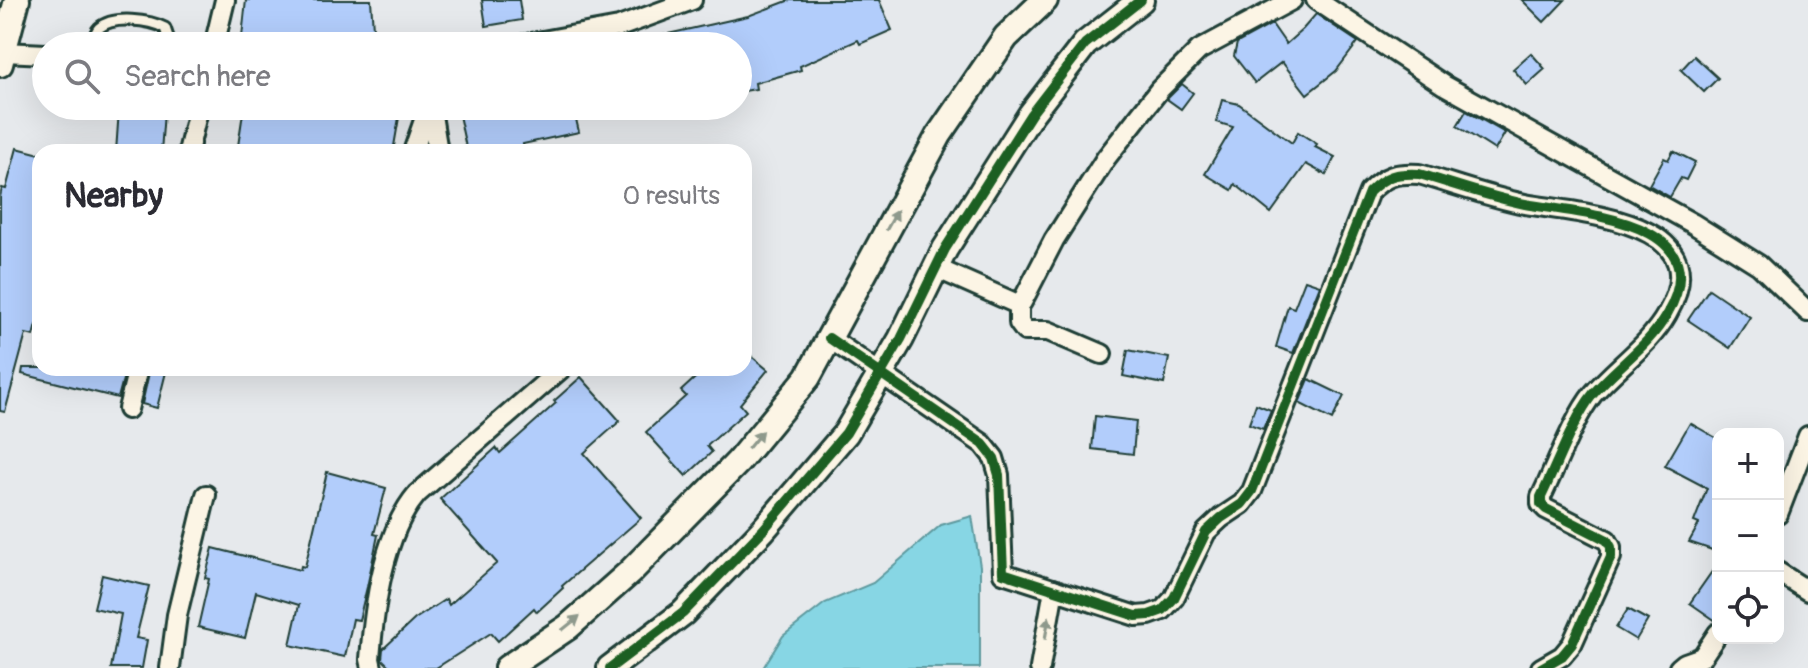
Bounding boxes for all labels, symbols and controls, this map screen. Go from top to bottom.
search box [32,32,752,120]
icon: search [60,54,104,98]
text: Search here [124,58,271,95]
text: Nearby [64,175,163,218]
text: 0 results [623,180,720,212]
one-way arrow [886,209,899,232]
map controls [1712,428,1784,644]
button: + [1712,428,1784,500]
one-way arrow [746,430,763,450]
button: − [1712,500,1784,572]
button: locate [1712,572,1784,644]
one-way arrow [561,615,581,632]
one-way arrow [1041,616,1053,641]

